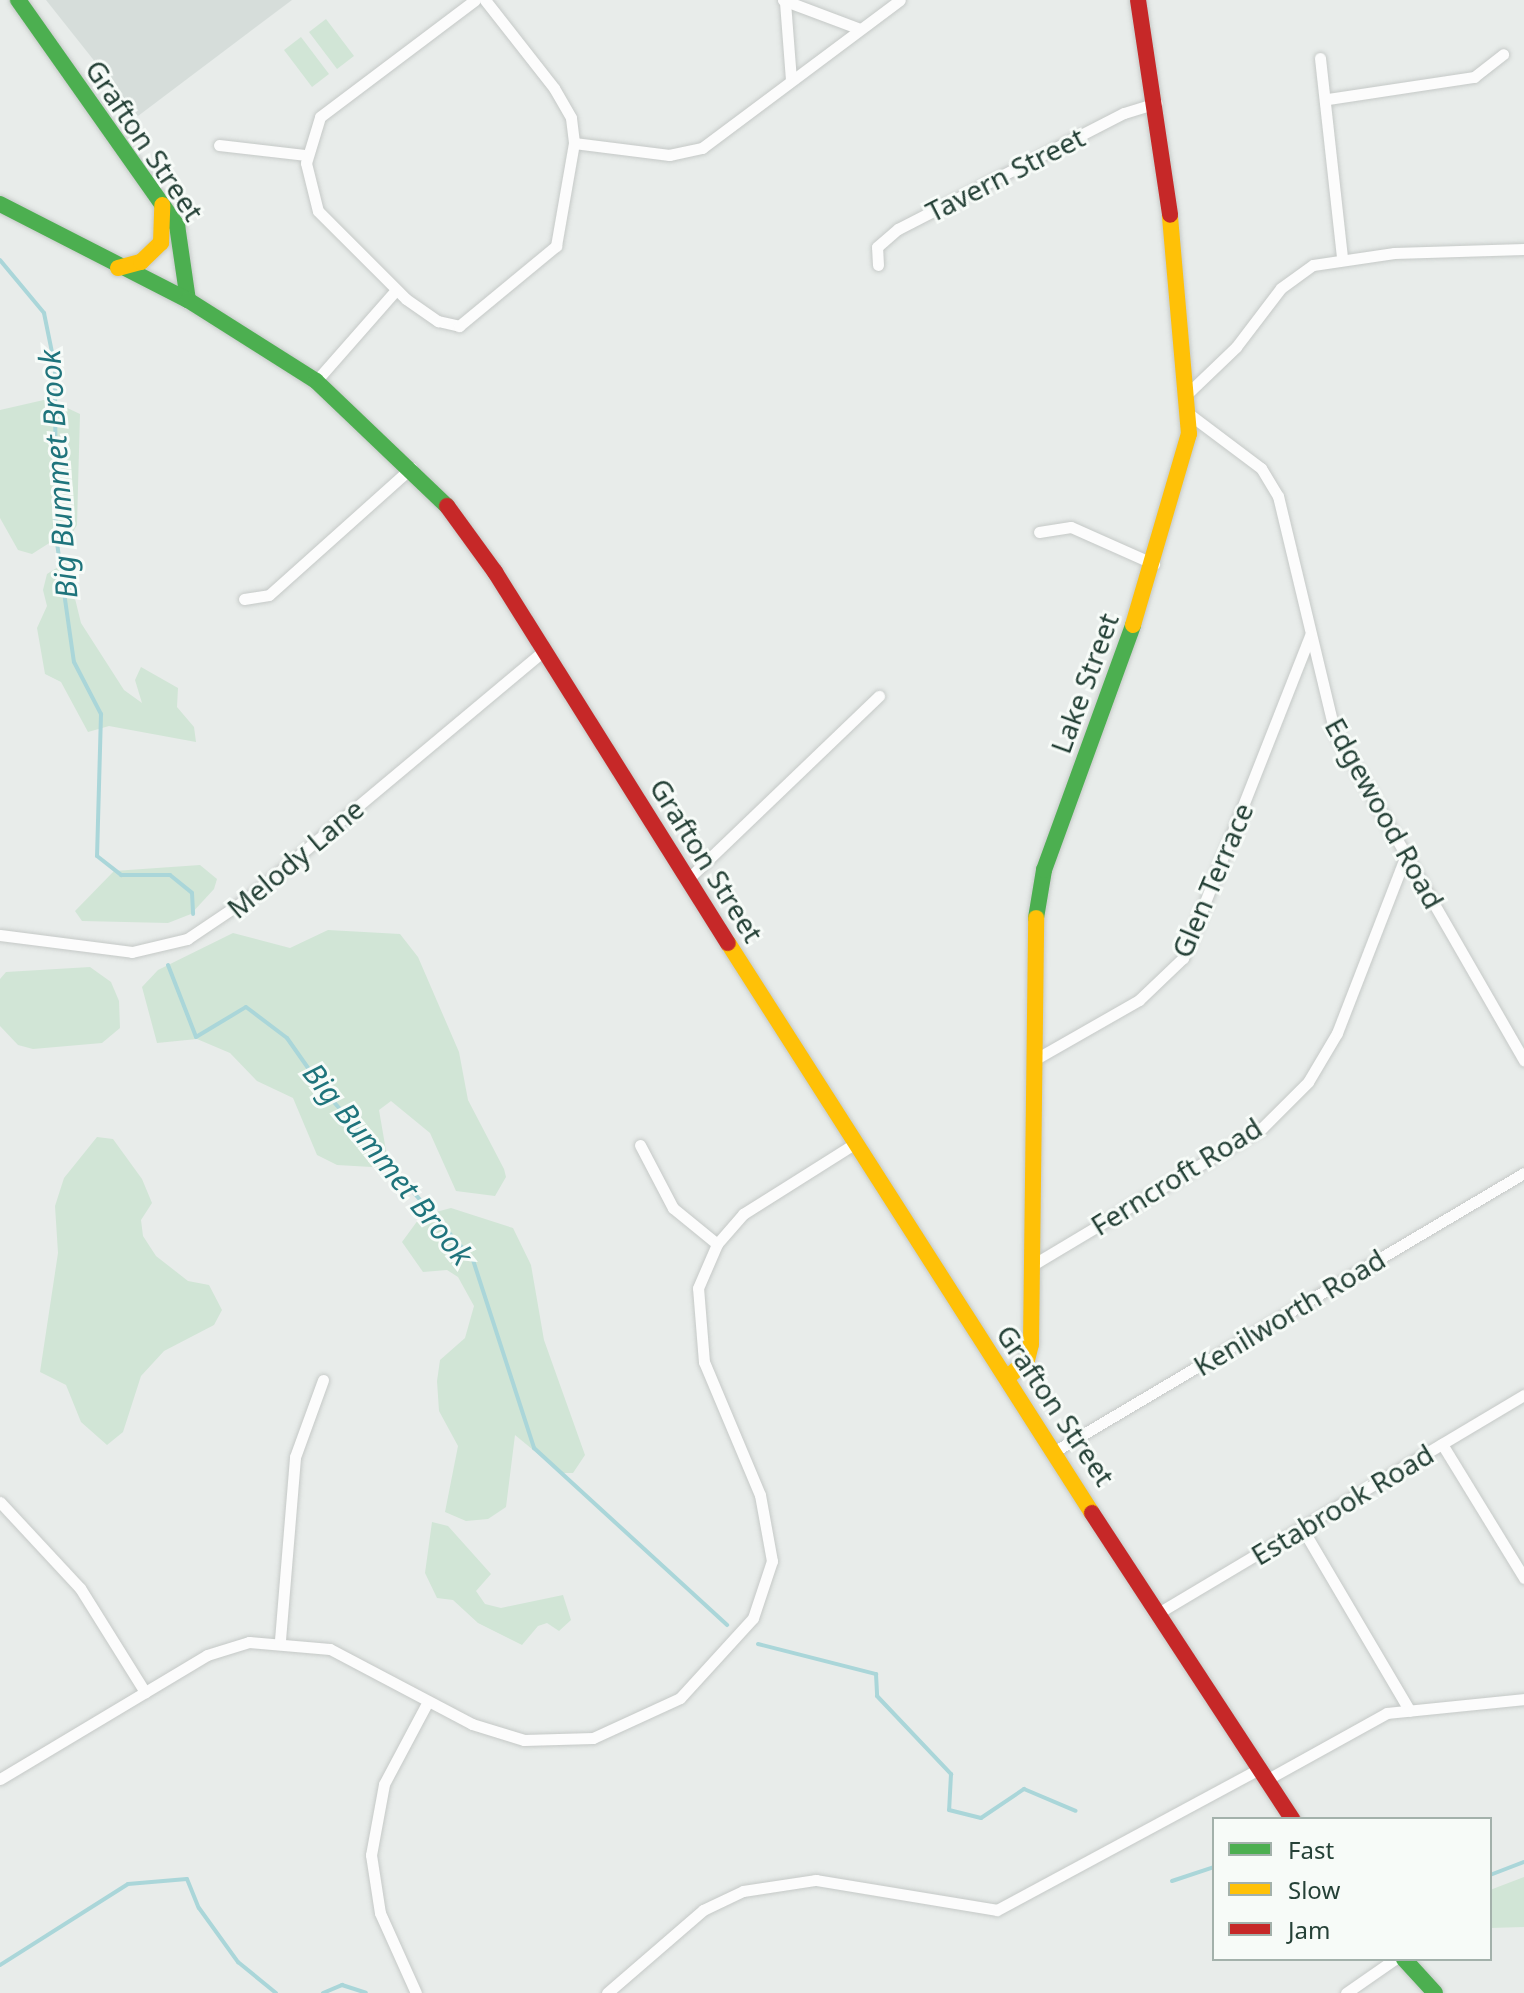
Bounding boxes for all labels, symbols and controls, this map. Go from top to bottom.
street label: Grafton Street [79,53,211,227]
street label: Tavern Street [920,120,1090,228]
water label: Big Bummet Brook [31,348,85,600]
street label: Lake Street [1043,608,1125,758]
street label: Edgewood Road [1319,712,1451,914]
street label: Grafton Street [643,772,771,948]
street label: Melody Lane [220,791,370,925]
street label: Glen Terrace [1164,798,1260,962]
water label: Big Bummet Brook [296,1056,480,1272]
street label: Ferncroft Road [1084,1110,1268,1242]
street label: Kenilworth Road [1187,1242,1391,1382]
street label: Grafton Street [990,1318,1122,1492]
street label: Estabrook Road [1245,1436,1439,1572]
legend [1212,1817,1492,1961]
text: Fast [1288,1833,1334,1866]
text: Slow [1288,1873,1340,1906]
text: Jam [1288,1913,1330,1946]

